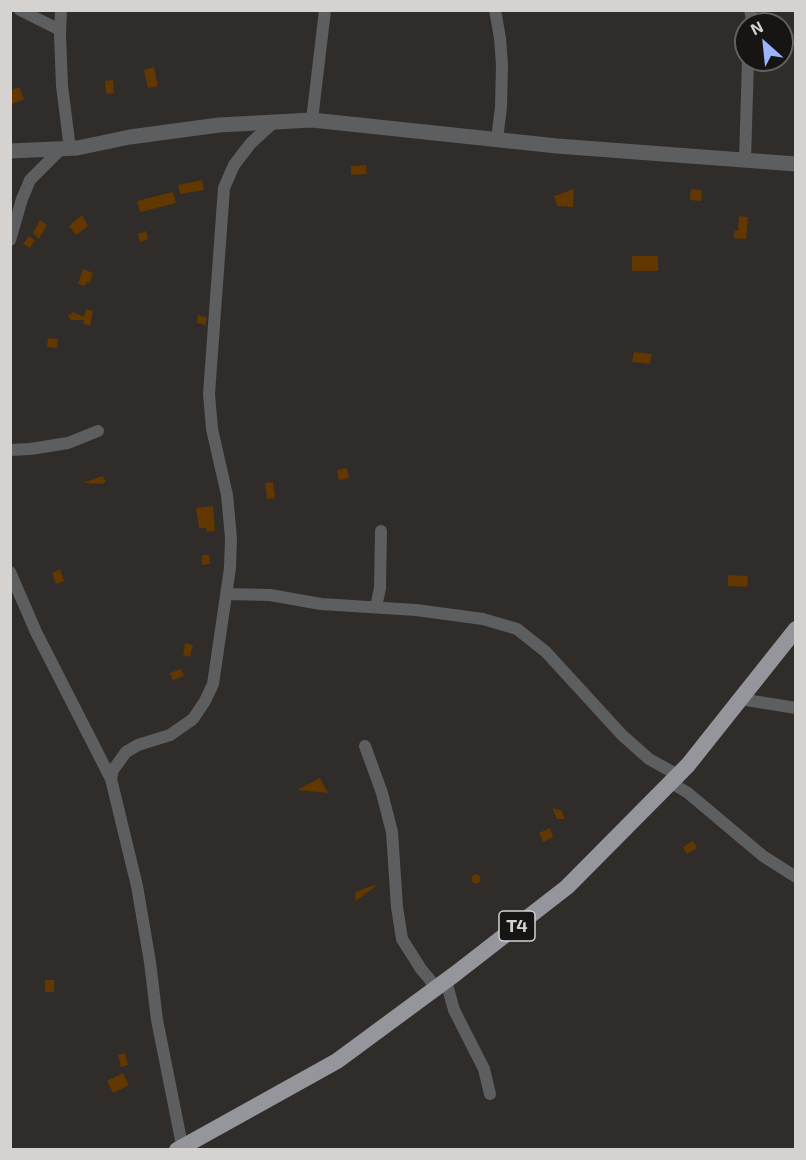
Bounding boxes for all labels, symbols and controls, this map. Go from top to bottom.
north arrow [734,12,794,72]
text: N [747,16,766,38]
road number: T4 [499,911,535,941]

